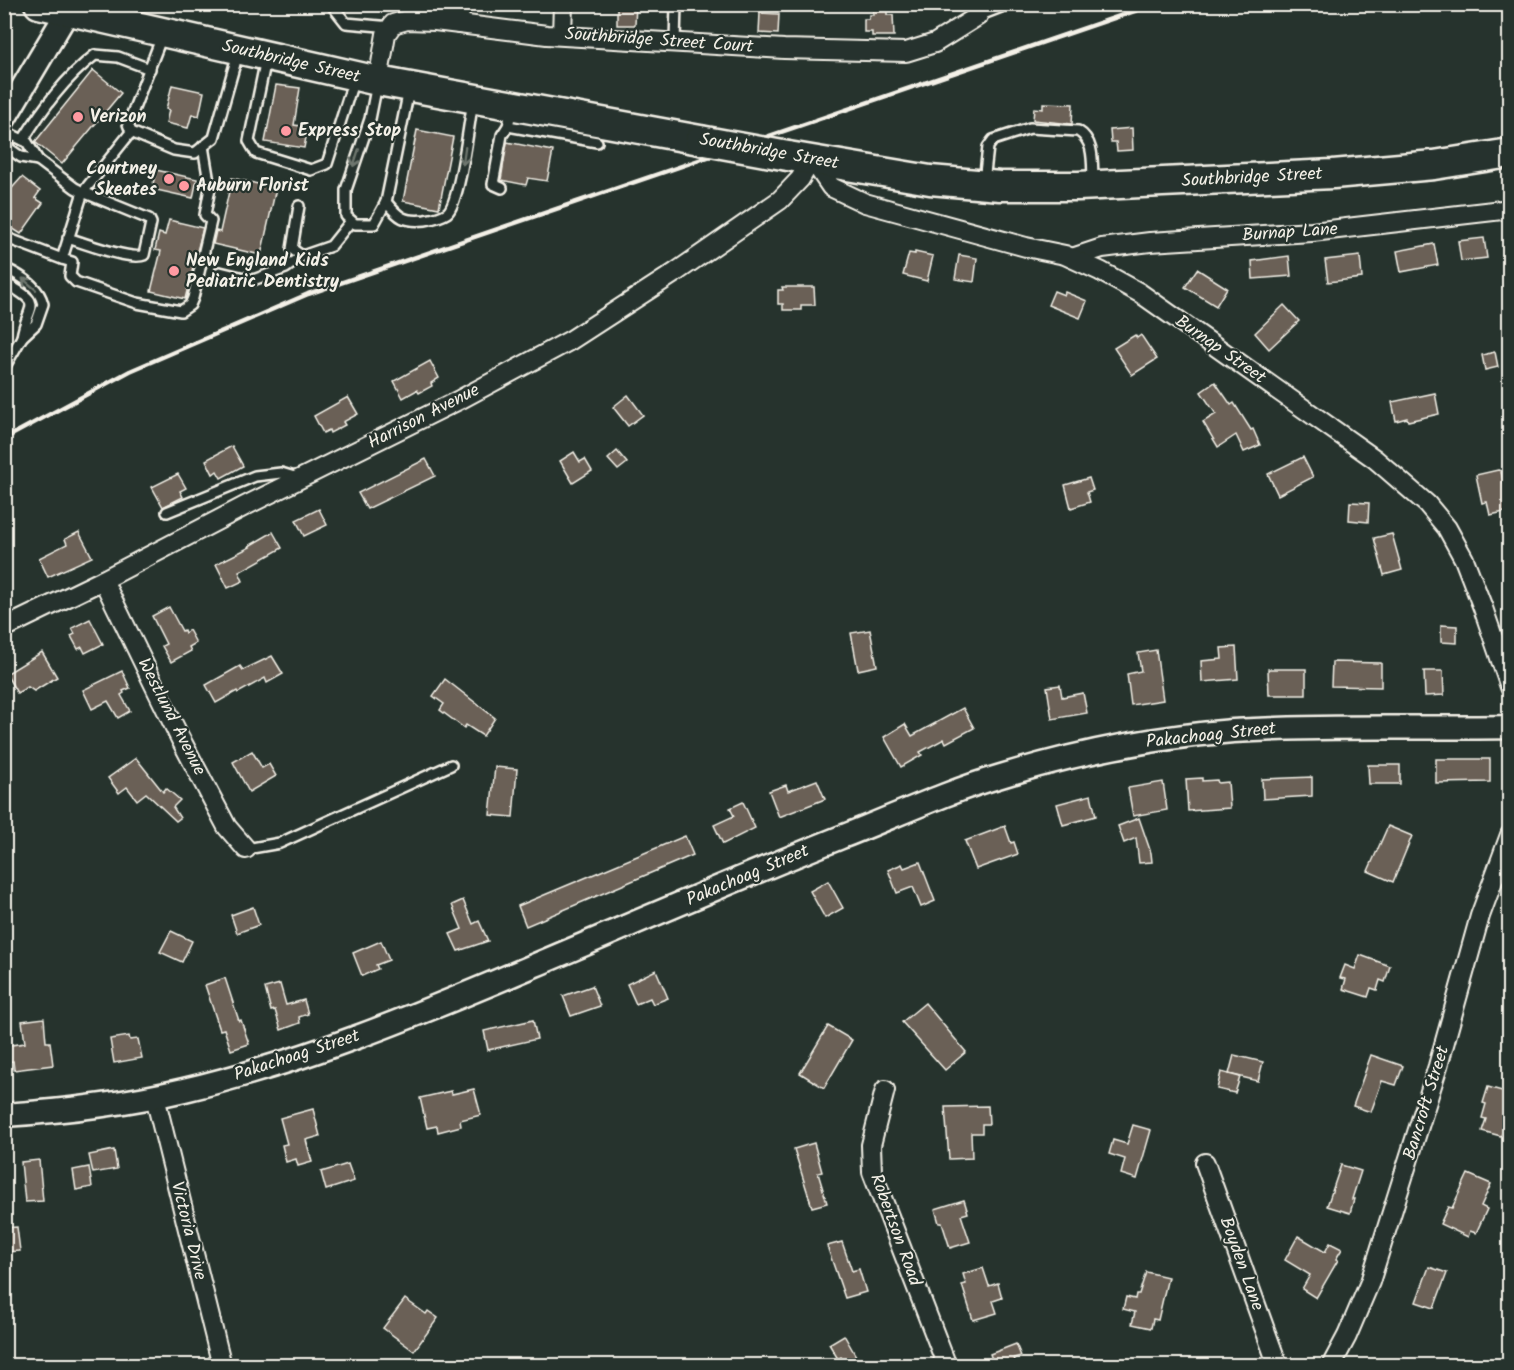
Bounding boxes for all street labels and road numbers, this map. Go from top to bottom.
street label: Southbridge Street Court [564,20,755,62]
street label: Southbridge Street [219,32,364,92]
street label: Southbridge Street [697,125,842,179]
street label: Southbridge Street [1181,160,1324,196]
street label: Burnap Lane [1241,215,1339,251]
street label: Burnap Street [1168,308,1272,393]
street label: Harrison Avenue [363,376,485,458]
street label: Westlund Avenue [129,653,213,781]
street label: Pakachoag Street [1144,715,1279,757]
street label: Pakachoag Street [682,837,815,915]
street label: Pakachoag Street [230,1022,365,1090]
street label: Bancroft Street [1396,1041,1458,1164]
street label: Robertson Road [861,1170,929,1291]
street label: Victoria Drive [162,1179,214,1283]
street label: Boyden Lane [1211,1213,1271,1315]

